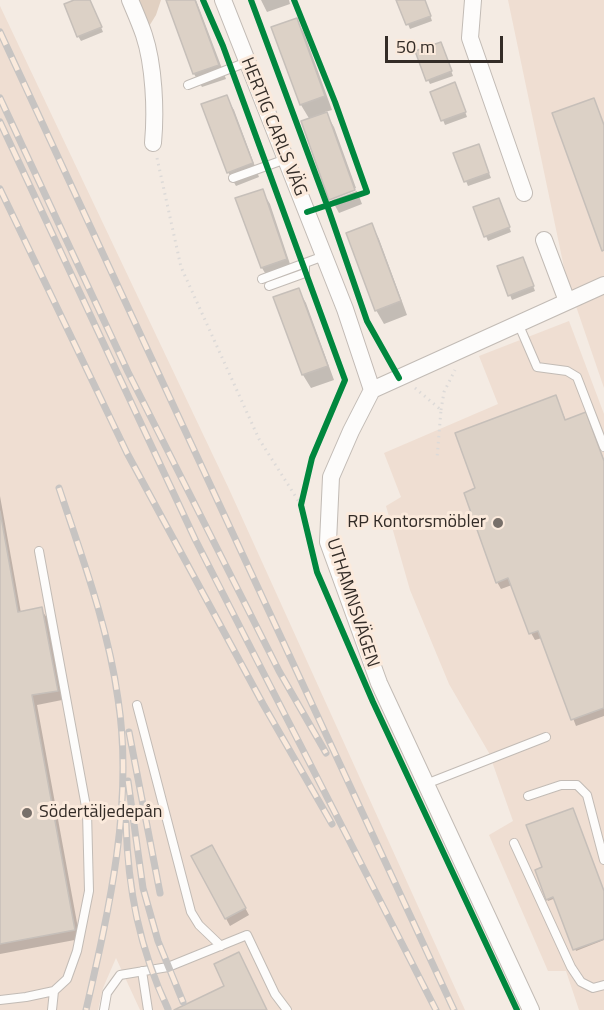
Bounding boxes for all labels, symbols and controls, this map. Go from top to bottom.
scale bar [388,24,506,62]
text: 50 m [396,33,435,60]
street label: HERTIG CARLS VÄG [235,55,311,199]
place label: RP Kontorsmöbler [347,512,486,534]
marker: RP Kontorsmöbler [491,516,505,530]
street label: UTHAMNSVÄGEN [321,536,383,670]
place label: Södertäljedepån [39,802,162,824]
marker: Södertäljedepån [20,806,34,820]

